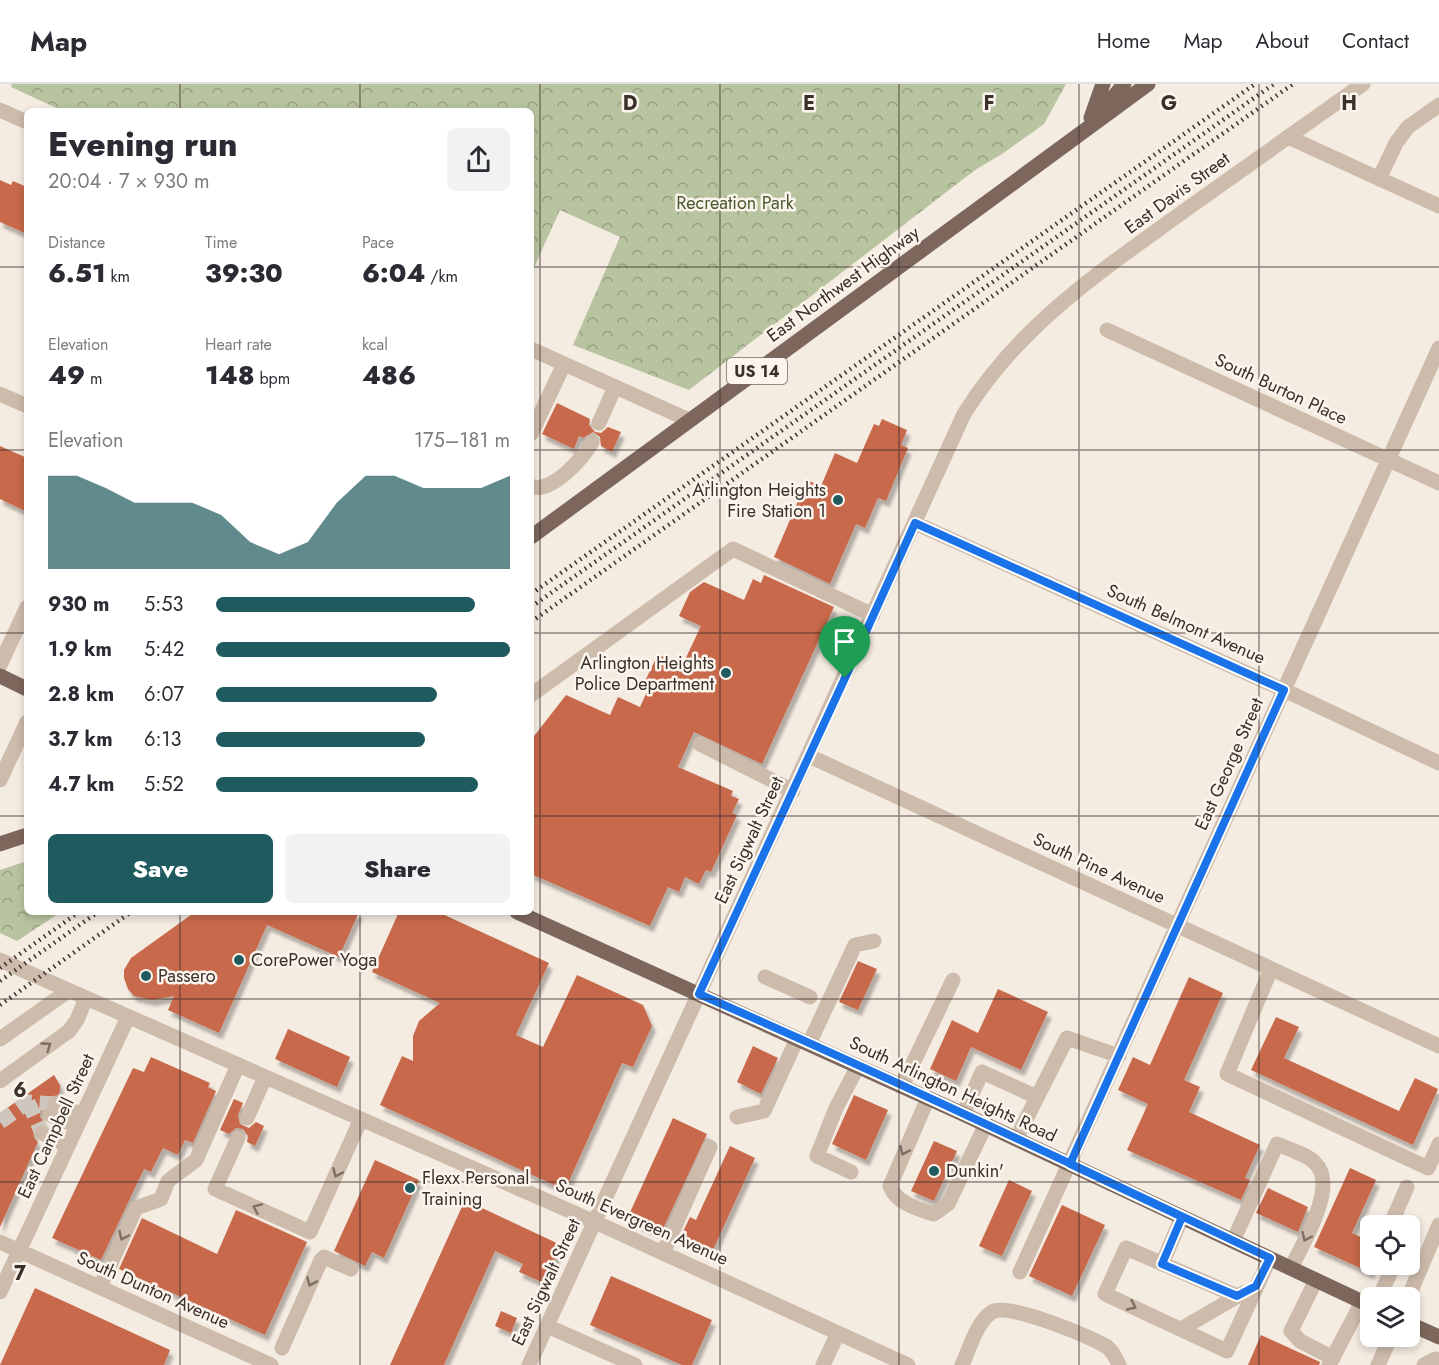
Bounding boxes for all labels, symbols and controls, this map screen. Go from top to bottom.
text: Map [30,21,87,62]
text: Home [1097,26,1150,56]
text: Map [1183,26,1223,56]
text: About [1256,26,1309,56]
text: Contact [1342,26,1409,56]
text: D [623,89,637,118]
text: E [803,89,815,118]
text: F [983,89,995,118]
text: G [1161,89,1177,118]
text: H [1341,89,1357,118]
text: Evening run [48,121,238,168]
button: share [447,128,510,191]
street label: East Davis Street [1119,145,1236,240]
text: 20:04 · 7 × 930 m [48,167,210,196]
park label: Recreation Park [676,190,794,216]
street label: East Northwest Highway [761,220,925,348]
text: Distance [48,231,105,254]
text: Time [205,231,237,254]
text: Pace [362,231,394,254]
text: 6.51 [48,254,106,292]
text: 39:30 [205,254,283,292]
text: 6:04 [362,254,425,292]
text: km [106,265,130,288]
text: /km [425,265,458,288]
text: Elevation [48,333,108,356]
text: Heart rate [205,333,272,356]
text: kcal [362,333,388,356]
street label: South Burton Place [1210,347,1352,431]
text: 49 [48,356,85,394]
text: 148 [205,356,255,394]
text: 486 [362,356,416,394]
road number: US 14 [727,358,787,384]
text: m [85,367,102,390]
text: bpm [255,367,290,390]
text: Elevation [48,426,123,455]
text: 175–181 m [414,426,510,455]
place label: Arlington Heights Fire Station 1 [692,477,826,524]
marker: Arlington Heights Fire Station 1 [831,493,845,507]
street label: South Belmont Avenue [1103,577,1269,671]
text: 930 m [48,590,109,619]
text: 5:53 [144,590,183,619]
pin [819,616,870,678]
icon: arrive [828,625,861,658]
text: 1.9 km [48,635,112,664]
text: 5:42 [144,635,184,664]
place label: Arlington Heights Police Department [575,650,715,697]
marker: Arlington Heights Police Department [719,666,733,680]
text: 2.8 km [48,680,114,709]
text: 6:07 [144,680,184,709]
street label: East George Street [1188,693,1270,834]
text: 3.7 km [48,725,113,754]
text: 6:13 [144,725,181,754]
text: 4.7 km [48,770,114,799]
text: 5:52 [144,770,184,799]
street label: East Sigwalt Street [708,771,790,908]
street label: South Pine Avenue [1029,826,1169,910]
button: Save [48,834,273,903]
button: Share [285,834,510,903]
place label: CorePower Yoga [251,947,377,973]
marker: CorePower Yoga [232,953,246,967]
place label: Passero [158,963,216,989]
marker: Passero [139,969,153,983]
street label: South Arlington Heights Road [845,1029,1061,1149]
one-way arrow [41,1042,52,1053]
street label: East Campbell Street [11,1049,101,1203]
text: 6 [13,1076,27,1105]
one-way arrow [899,1145,911,1156]
place label: Dunkin' [946,1158,1004,1184]
marker: Dunkin' [927,1164,941,1178]
place label: Flexx Personal Training [422,1165,529,1212]
one-way arrow [332,1166,344,1177]
street label: South Evergreen Avenue [551,1172,733,1272]
marker: Flexx Personal Training [403,1181,417,1195]
one-way arrow [252,1203,263,1215]
street label: East Sigwalt Street [505,1213,587,1350]
map controls [1360,1215,1420,1347]
button: locate [1360,1215,1420,1275]
one-way arrow [119,1229,131,1240]
one-way arrow [1301,1230,1313,1241]
street label: South Dunton Avenue [73,1245,233,1335]
text: 7 [14,1259,27,1288]
one-way arrow [306,1276,318,1287]
button: layers [1360,1287,1420,1347]
one-way arrow [1126,1299,1137,1311]

